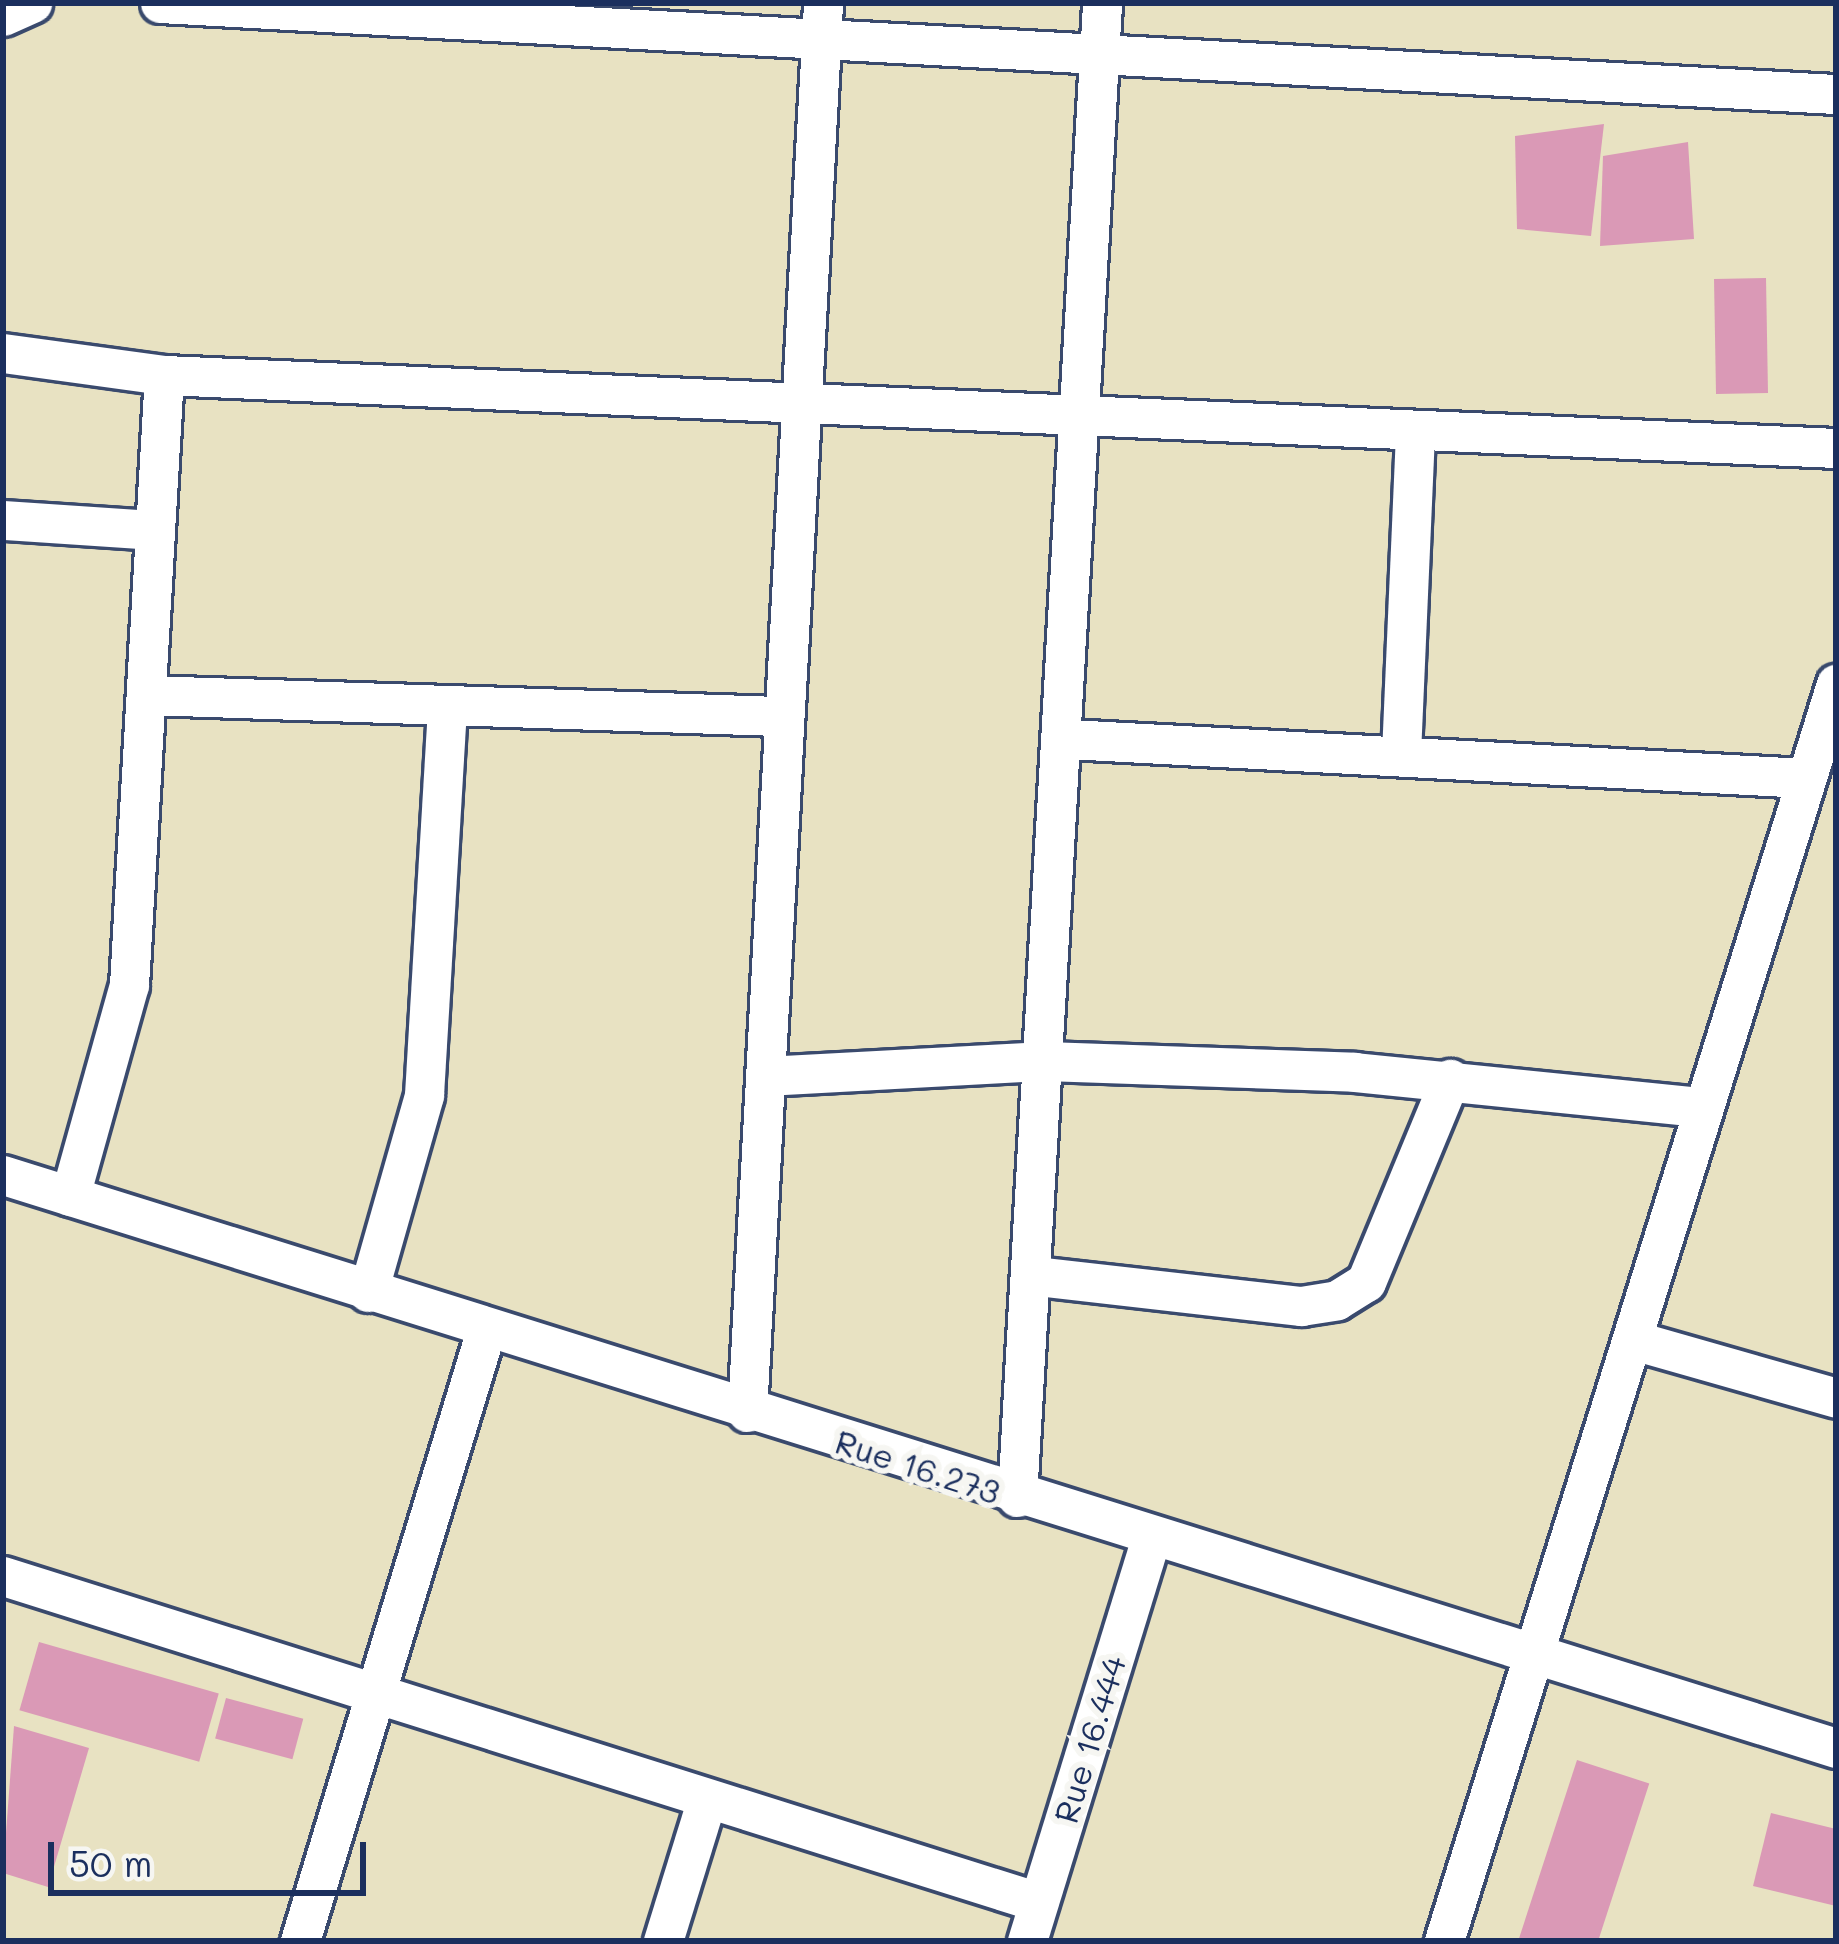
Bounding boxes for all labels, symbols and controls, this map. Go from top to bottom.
street label: Rue 16.273 [831,1421,1005,1511]
street label: Rue 16.444 [1045,1651,1133,1827]
scale bar [54,1818,372,1892]
text: 50 m [69,1839,152,1886]

